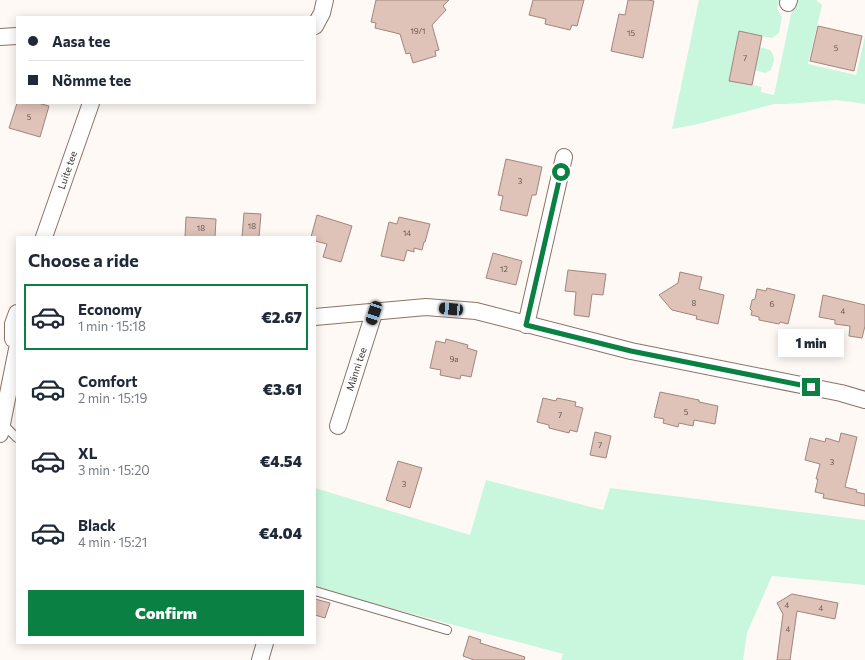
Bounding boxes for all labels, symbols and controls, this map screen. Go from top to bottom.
house number: 19/1 [410,26,426,36]
house number: 15 [627,28,635,38]
text: Aasa tee [52,32,110,50]
house number: 5 [834,43,839,53]
house number: 7 [743,53,747,63]
text: Nõmme tee [52,71,131,89]
house number: 5 [27,112,32,122]
street label: Luite tee [55,149,79,191]
route start [552,163,570,181]
house number: 3 [518,176,523,186]
house number: 18 [248,221,256,231]
house number: 18 [197,223,205,233]
house number: 14 [403,228,411,238]
text: Choose a ride [28,249,139,271]
house number: 12 [500,264,508,274]
house number: 8 [692,298,697,308]
icon: car [30,299,66,335]
house number: 6 [770,299,775,309]
text: Economy [78,300,142,318]
car [365,300,383,326]
car [439,302,463,316]
house number: 4 [841,306,846,316]
text: €2.67 [261,308,302,326]
text: 1 min · 15:18 [78,318,146,334]
callout: 1 min [778,329,844,357]
text: 1 min [795,335,827,351]
street label: Männi tee [343,346,369,392]
house number: 9a [449,354,459,364]
icon: car [30,371,66,407]
text: Comfort [78,372,138,390]
route end [802,378,820,396]
text: €3.61 [262,380,302,398]
text: 2 min · 15:19 [78,390,147,406]
house number: 5 [684,407,689,417]
house number: 7 [558,410,562,420]
house number: 7 [598,440,602,450]
icon: car [30,443,66,479]
text: XL [78,444,97,462]
text: €4.54 [260,452,302,470]
house number: 3 [830,457,835,467]
text: 3 min · 15:20 [78,462,150,478]
house number: 3 [402,479,407,489]
icon: car [30,515,66,551]
text: Black [78,516,116,534]
text: €4.04 [259,524,302,542]
text: 4 min · 15:21 [78,534,147,550]
button: Confirm [28,590,304,636]
house number: 4 [785,600,790,610]
house number: 4 [819,603,824,613]
house number: 4 [786,624,791,634]

